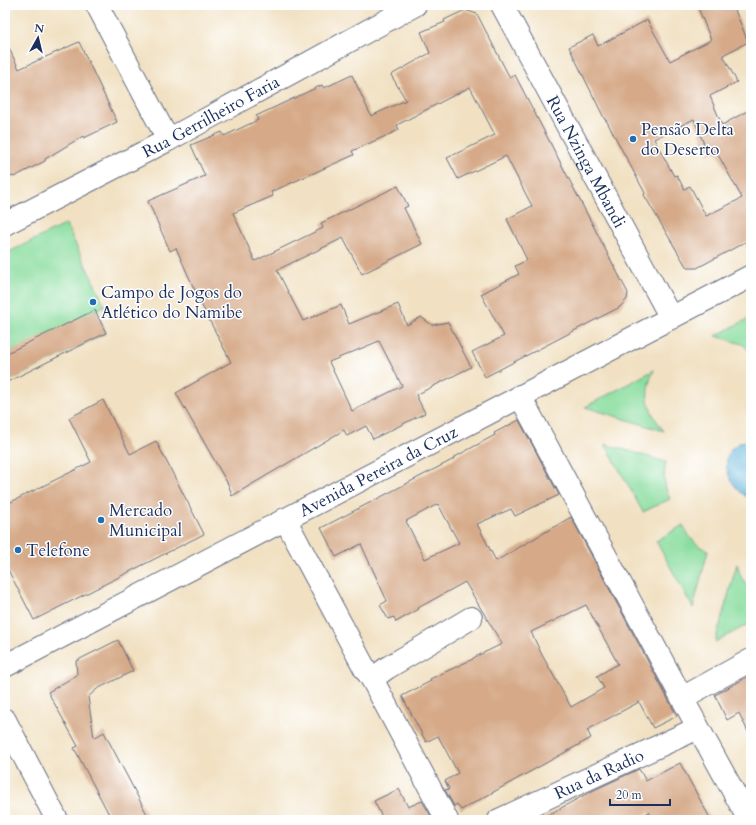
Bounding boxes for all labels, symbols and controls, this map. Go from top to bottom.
north arrow [18,18,58,58]
text: N [34,21,46,37]
street label: Rua Gerrilheiro Faria [138,70,284,163]
street label: Rua Nzinga Mbandi [541,92,631,232]
place label: Pensão Delta do Deserto [641,118,734,161]
marker: Pensão Delta do Deserto [628,134,638,144]
place label: Campo de Jogos do Atlético do Namibe [101,281,243,324]
marker: Campo de Jogos do Atlético do Namibe [88,297,98,307]
street label: Avenida Pereira da Cruz [295,420,462,522]
place label: Mercado Municipal [109,499,183,542]
marker: Mercado Municipal [96,515,106,525]
place label: Telefone [26,539,90,562]
marker: Telefone [13,545,23,555]
street label: Rua da Radio [551,744,648,805]
scale bar [610,781,670,807]
text: 20 m [616,787,643,803]

